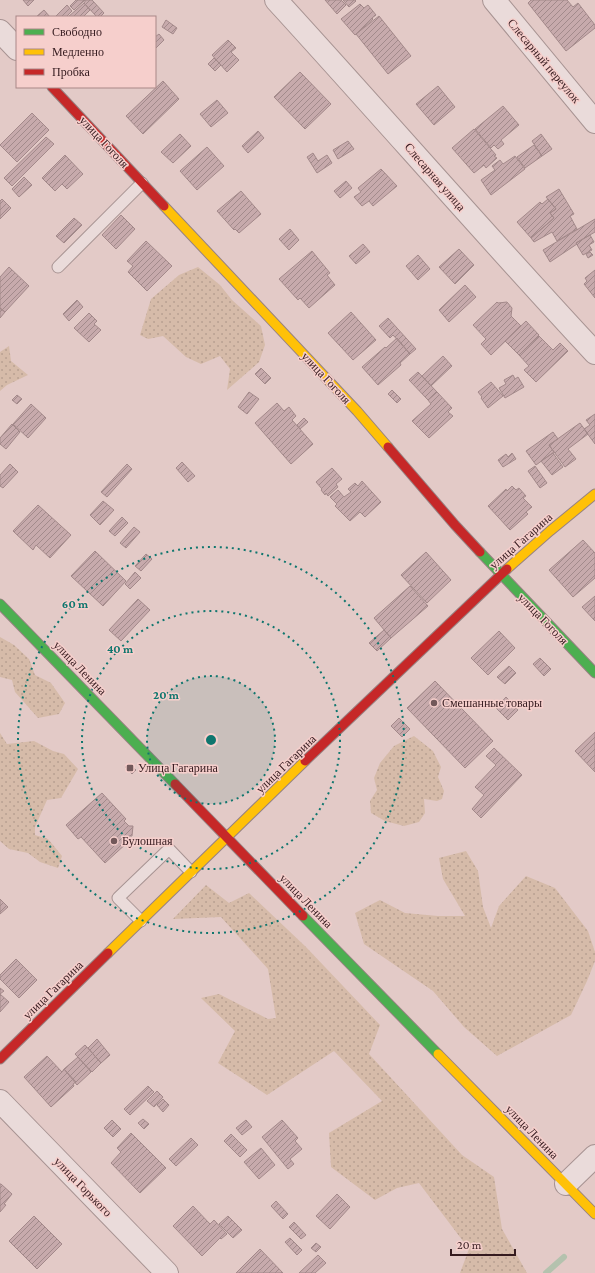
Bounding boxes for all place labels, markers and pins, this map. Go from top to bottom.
place label: Смешанные товары [442,696,542,710]
marker: Смешанные товары [429,698,439,708]
centre of rings [204,733,218,747]
place label: Улица Гагарина [138,761,219,775]
marker: Улица Гагарина [125,763,135,773]
place label: Булошная [122,834,173,848]
marker: Булошная [109,836,119,846]

